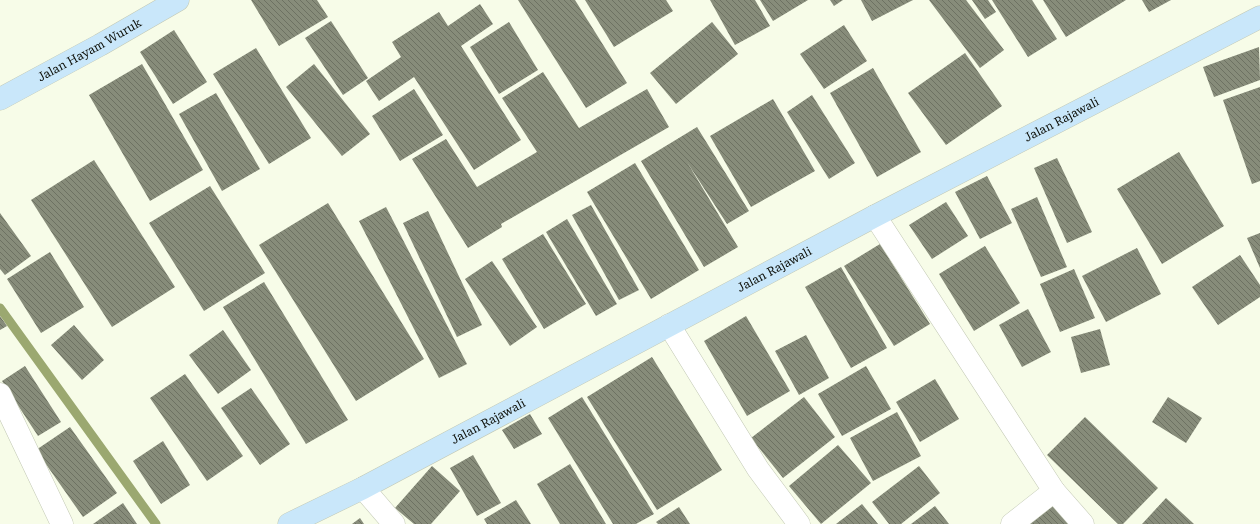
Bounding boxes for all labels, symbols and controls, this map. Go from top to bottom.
street label: Jalan Hayam Wuruk [35,15,144,85]
street label: Jalan Rajawali [1022,94,1101,145]
street label: Jalan Rajawali [735,244,814,295]
street label: Jalan Rajawali [448,396,528,447]

